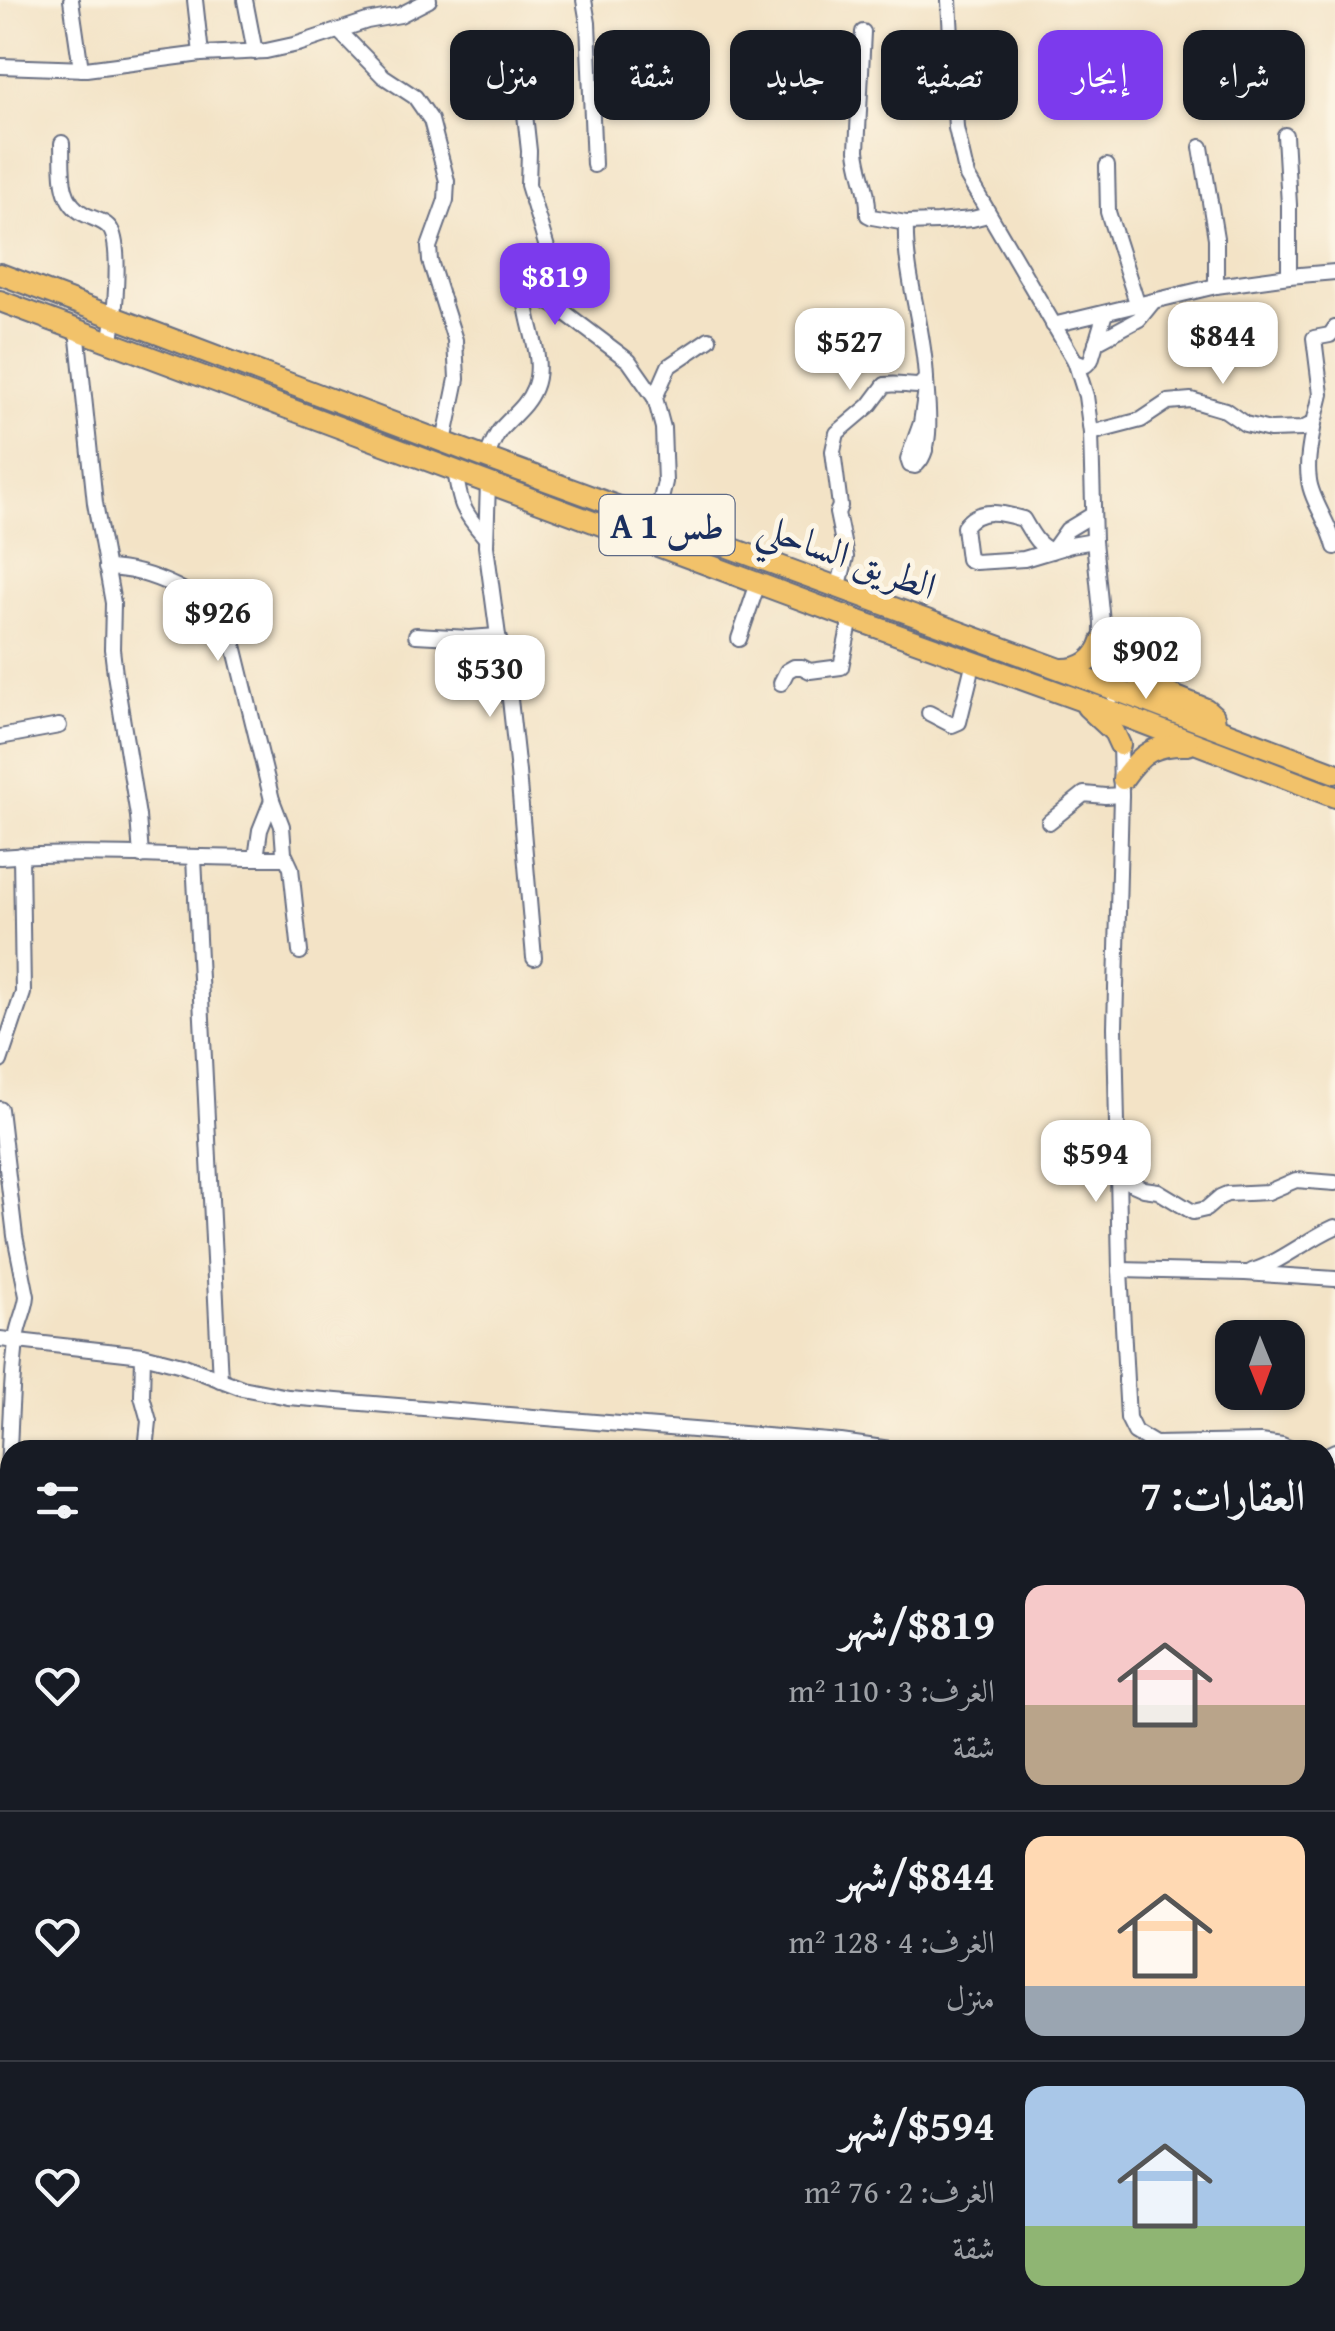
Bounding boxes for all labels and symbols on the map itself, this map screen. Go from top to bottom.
pin: $819 [496,243,614,328]
pin: $844 [1164,302,1282,387]
pin: $527 [791,308,909,393]
road number: A 1 طس [600,495,734,555]
street label: الطريق الساحلي [748,497,945,622]
pin: $926 [159,579,277,664]
pin: $902 [1087,617,1205,702]
pin: $530 [431,635,549,720]
pin: $594 [1037,1120,1155,1205]
north arrow [1215,1320,1305,1410]

